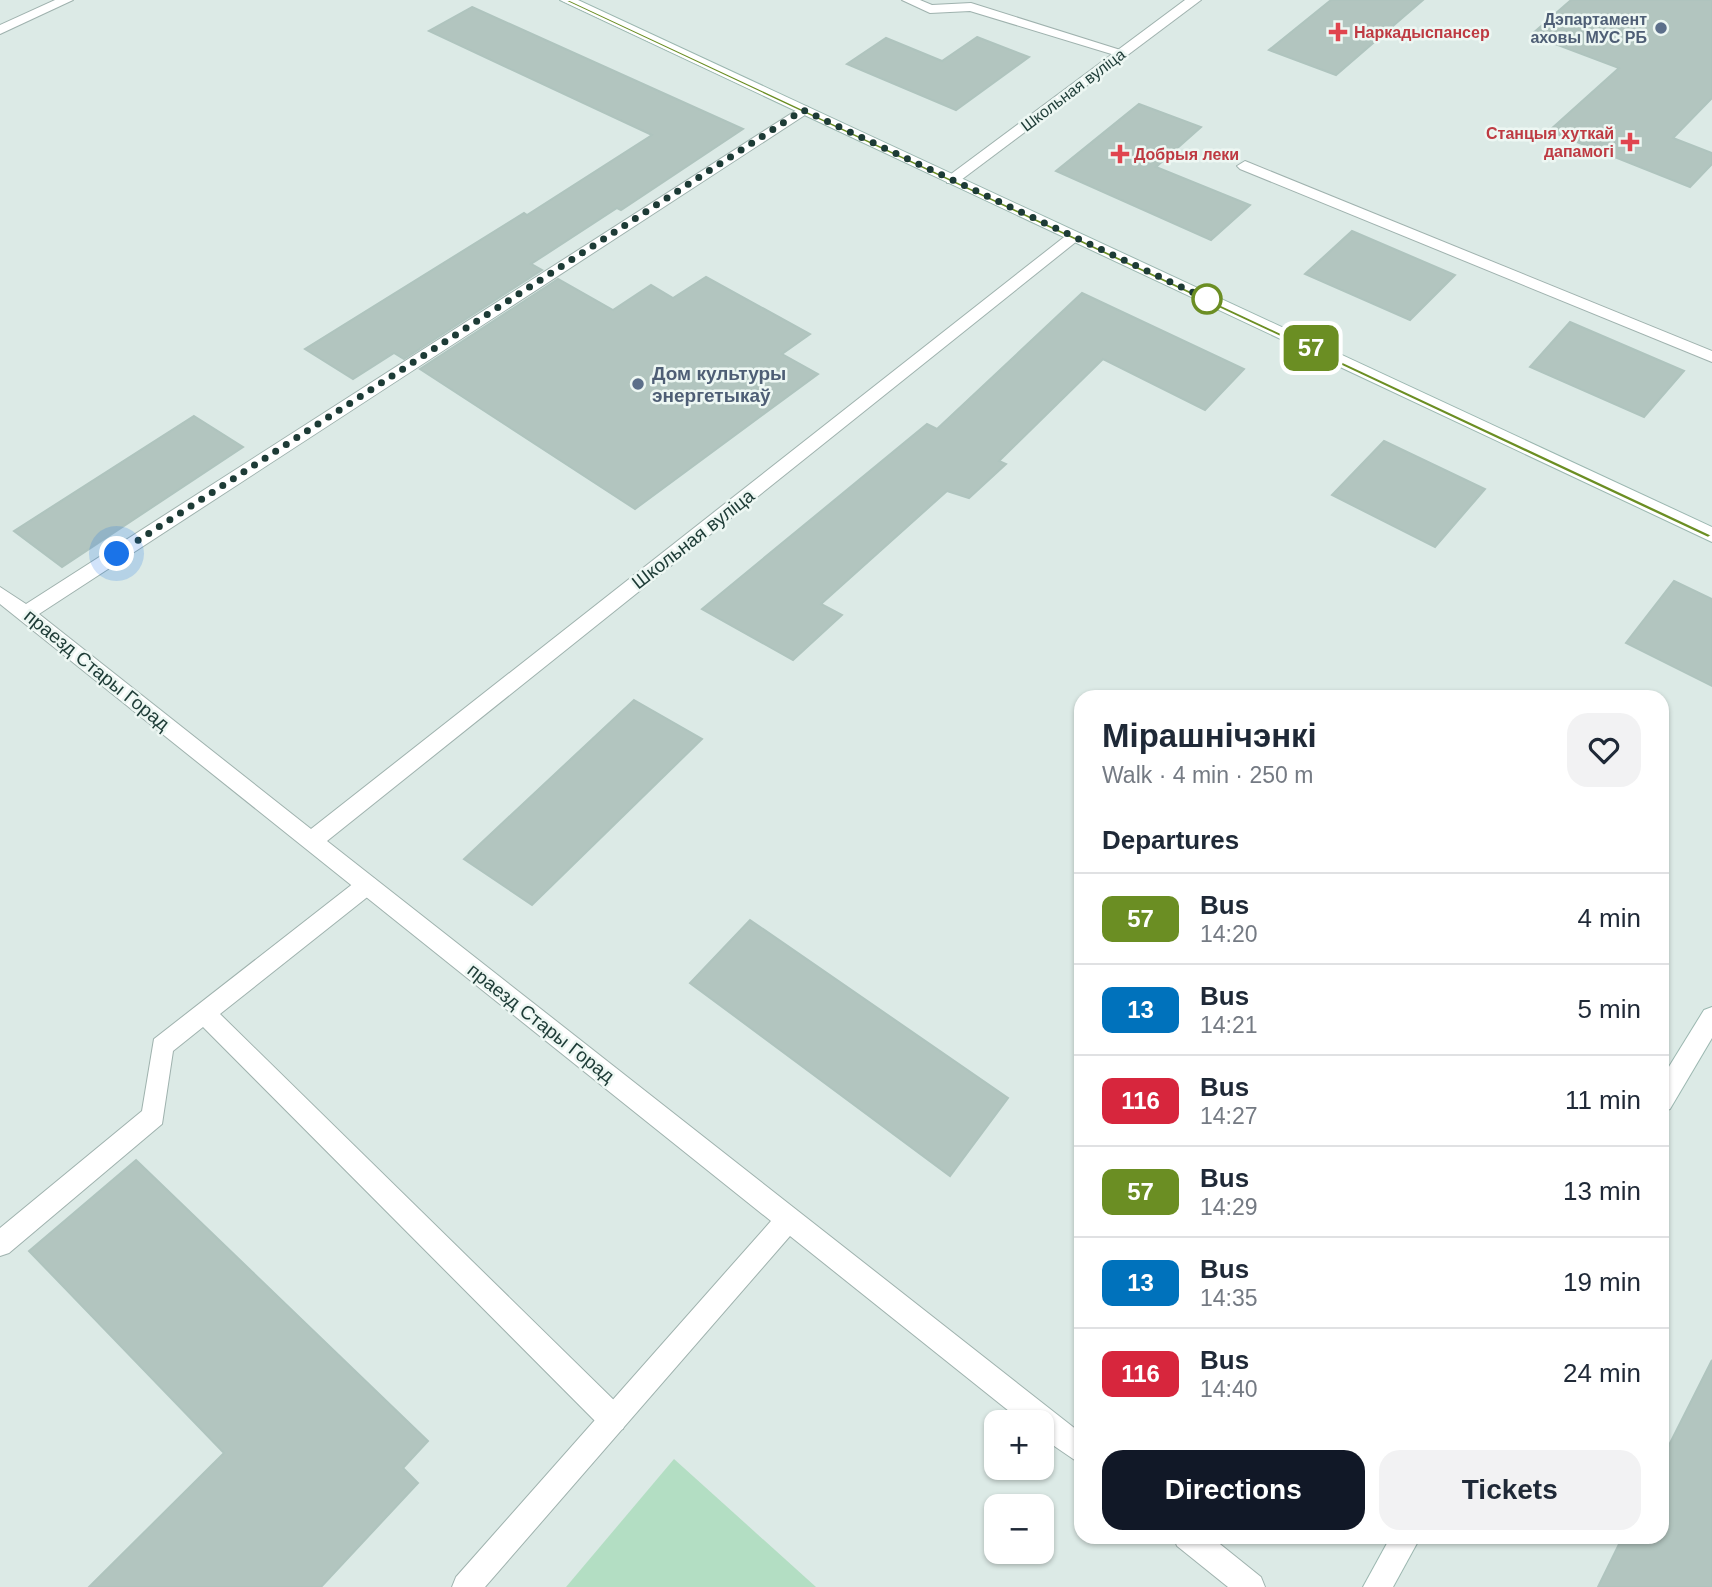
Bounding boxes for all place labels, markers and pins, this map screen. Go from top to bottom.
place label: Дэпартамент аховы МУС РБ [1530,11,1647,46]
marker: Дэпартамент аховы МУС РБ [1653,20,1669,36]
marker: Наркадыспансер [1328,22,1348,42]
place label: Наркадыспансер [1354,24,1490,41]
place label: Станцыя хуткай дапамогі [1486,125,1614,160]
marker: Станцыя хуткай дапамогі [1620,132,1640,152]
marker: Добрыя леки [1112,146,1128,162]
place label: Добрыя леки [1134,146,1239,163]
unlabelled marker [1192,284,1222,314]
place label: Дом культуры энергетыкаў [652,363,786,406]
marker: Дом культуры энергетыкаў [630,376,646,392]

